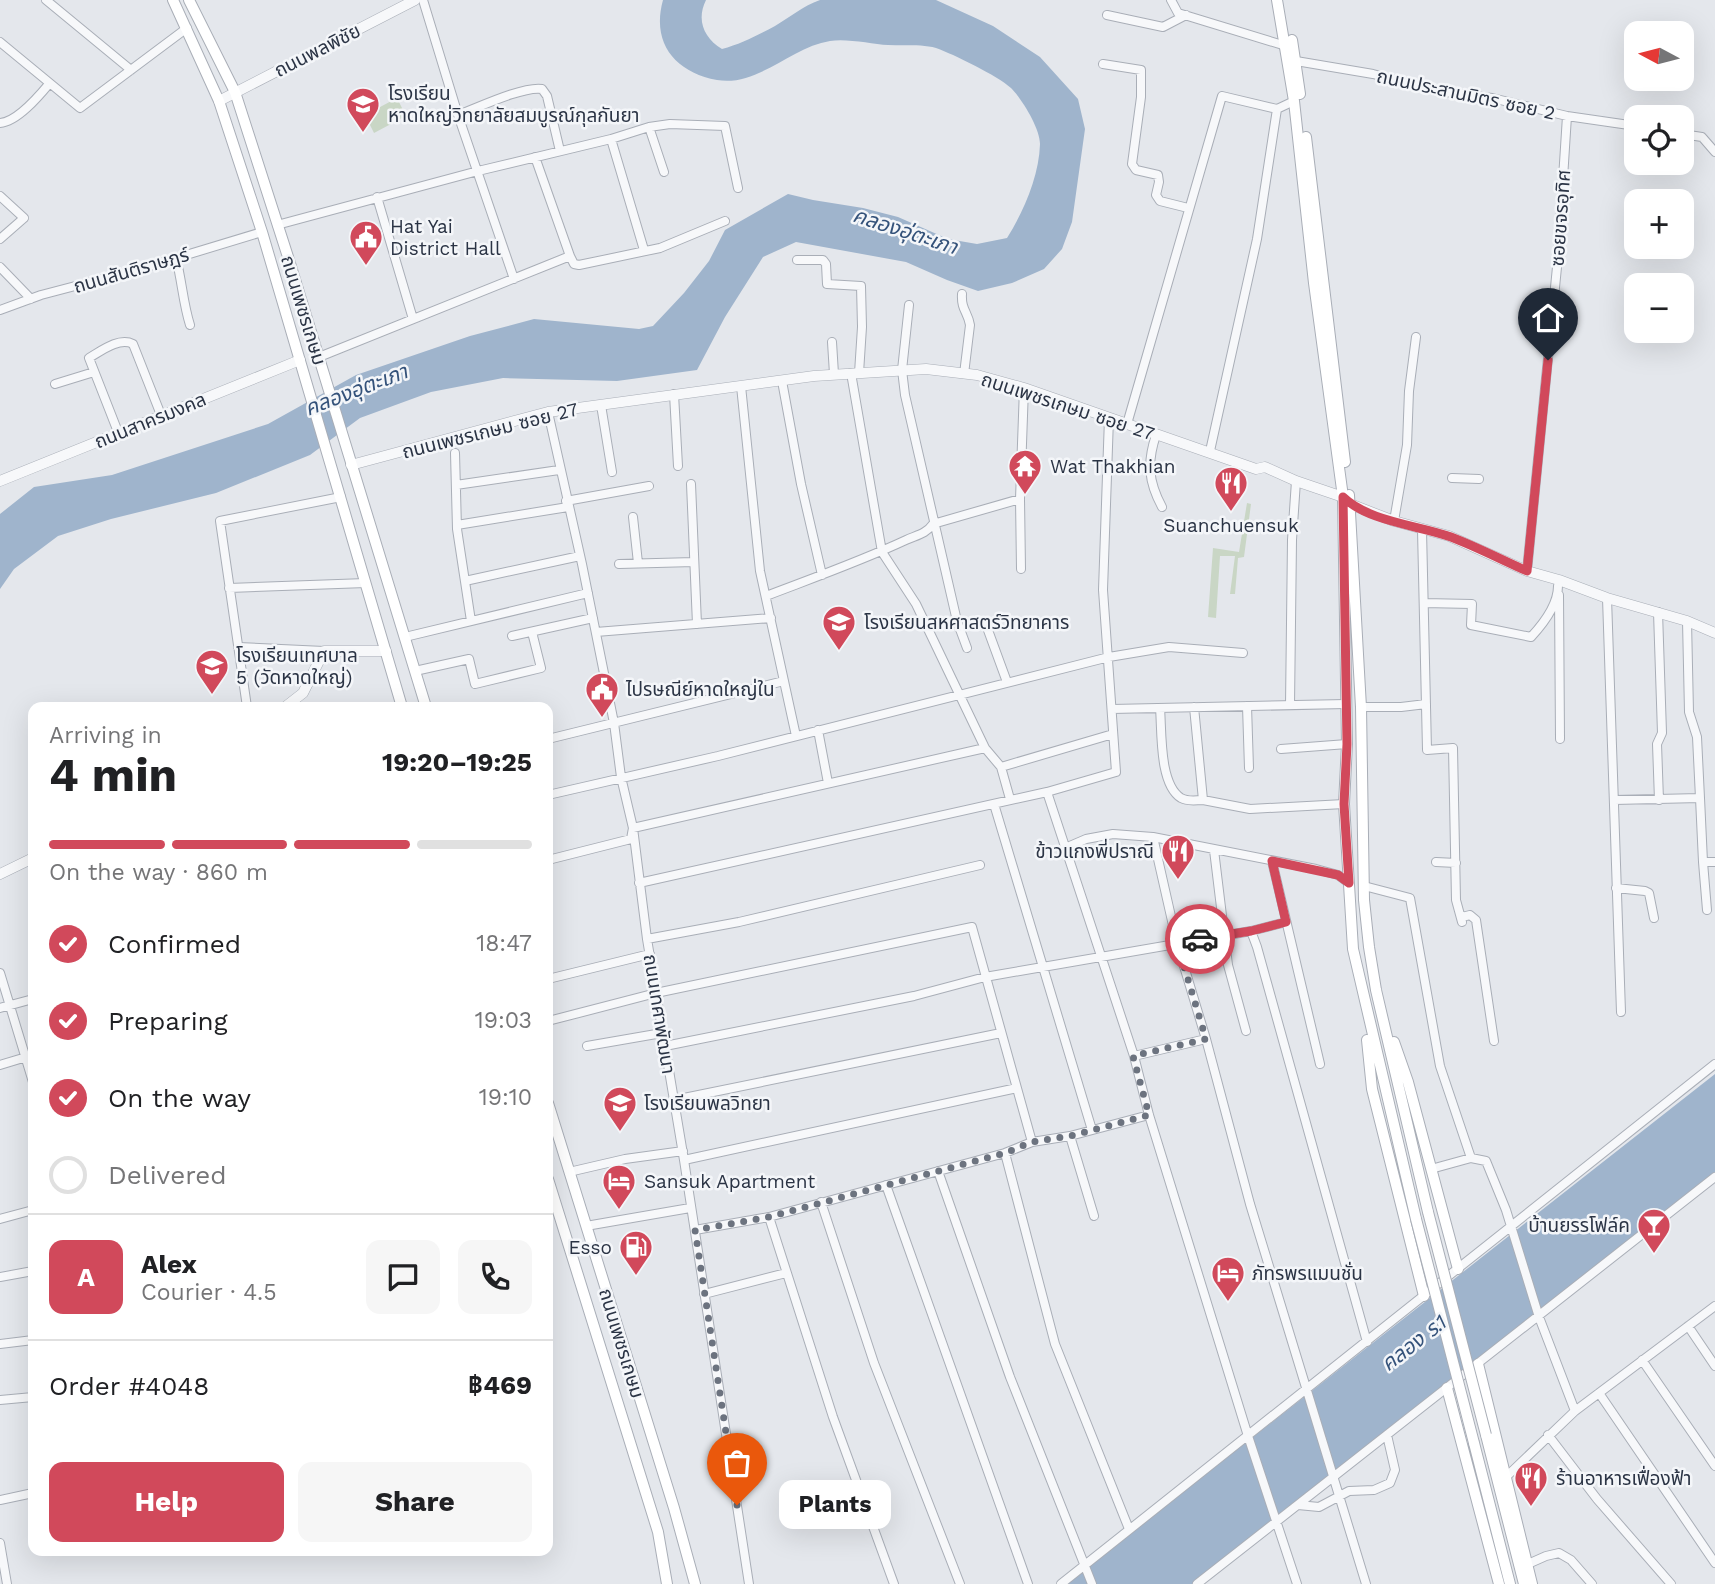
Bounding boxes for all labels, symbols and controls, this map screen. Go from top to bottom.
street label: ถนนพลพิชัย [270,19,364,82]
north arrow [1624,21,1694,91]
map controls [1624,21,1694,343]
street label: ถนนประสานมิตร ซอย 2 [1375,64,1557,125]
place label: โรงเรียน หาดใหญ่วิทยาลัยสมบูรณ์กุลกันยา [388,82,639,128]
school or university icon: โรงเรียน หาดใหญ่วิทยาลัยสมบูรณ์กุลกันยา [344,85,382,134]
button: locate [1624,105,1694,175]
street label: ซอยขจรอุทิศ [1546,169,1575,267]
button: + [1624,189,1694,259]
water label: คลองอุ่ตะเภา [850,202,962,261]
place label: Hat Yai District Hall [390,215,501,260]
public building icon: Hat Yai District Hall [347,218,385,267]
street label: ถนนสันติราษฎร์ [71,243,192,298]
street label: ถนนเพชรเกษม [276,252,331,368]
button: − [1624,273,1694,343]
pin [1518,288,1578,360]
icon: home [1529,299,1567,337]
water label: คลองอุ่ตะเภา [301,358,412,422]
street label: ถนนเพชรเกษม ซอย 27 [978,368,1157,445]
street label: ถนนสาครมงคล [91,388,209,453]
street label: ถนนเพชรเกษม ซอย 27 [400,397,581,464]
temple icon: Wat Thakhian [1006,447,1044,496]
place label: Wat Thakhian [1050,455,1176,478]
restaurant icon: Suanchuensuk [1212,464,1250,513]
place label: Suanchuensuk [1163,514,1299,537]
school or university icon: โรงเรียนสหศาสตร์วิทยาคาร [820,603,858,652]
place label: โรงเรียนสหศาสตร์วิทยาคาร [864,611,1069,634]
place label: โรงเรียนเทศบาล 5 (วัดหาดใหญ่) [236,644,358,689]
school or university icon: โรงเรียนเทศบาล 5 (วัดหาดใหญ่) [193,647,231,696]
public building icon: ไปรษณีย์หาดใหญ่ใน [583,670,621,719]
place label: ไปรษณีย์หาดใหญ่ใน [625,678,775,701]
text: Arriving in [49,722,162,749]
text: 19:20–19:25 [382,747,532,777]
text: 4 min [49,748,177,802]
restaurant icon: ข้าวแกงพี่ปราณี [1159,832,1197,881]
place label: ข้าวแกงพี่ปราณี [1035,838,1154,863]
text: On the way · 860 m [49,859,268,886]
courier [1165,904,1235,974]
icon: car [1181,920,1219,958]
icon: check [49,925,87,963]
text: Confirmed [108,929,241,959]
text: 18:47 [476,930,532,957]
street label: ถนนเทศาพัฒนา [639,952,680,1076]
icon: check [49,1002,87,1040]
text: Preparing [108,1006,228,1036]
text: 19:03 [475,1007,532,1034]
icon: check [49,1079,87,1117]
text: On the way [108,1083,251,1113]
text: 19:10 [479,1084,532,1111]
school or university icon: โรงเรียนพลวิทยา [601,1084,639,1133]
place label: โรงเรียนพลวิทยา [644,1092,771,1115]
text: Delivered [108,1160,227,1190]
hotel icon: Sansuk Apartment [600,1162,638,1211]
place label: Sansuk Apartment [644,1170,815,1193]
bar icon: บ้านยรรโฟล์ค [1635,1206,1673,1255]
place label: บ้านยรรโฟล์ค [1528,1214,1630,1237]
fuel station icon: Esso [617,1228,655,1277]
place label: Esso [568,1236,612,1259]
button: chat [366,1240,440,1314]
button: phone [458,1240,532,1314]
text: Alex [141,1249,197,1279]
hotel icon: ภัทรพรแมนชั่น [1209,1254,1247,1303]
place label: ภัทรพรแมนชั่น [1252,1261,1363,1285]
text: A [77,1262,95,1292]
text: Courier · 4.5 [141,1279,277,1306]
street label: ถนนเพชรเกษม [594,1285,649,1401]
water label: คลอง ร.1 [1376,1309,1452,1376]
text: ฿469 [468,1370,532,1400]
text: Order #4048 [49,1371,209,1401]
pin [707,1433,767,1505]
icon: bag [718,1444,756,1482]
restaurant icon: ร้านอาหารเฟื่องฟ้า [1512,1459,1550,1508]
button: Help [49,1462,284,1542]
button: Share [298,1462,532,1542]
place label: ร้านอาหารเฟื่องฟ้า [1556,1465,1691,1490]
callout: Plants [779,1480,891,1530]
text: Plants [799,1491,871,1518]

